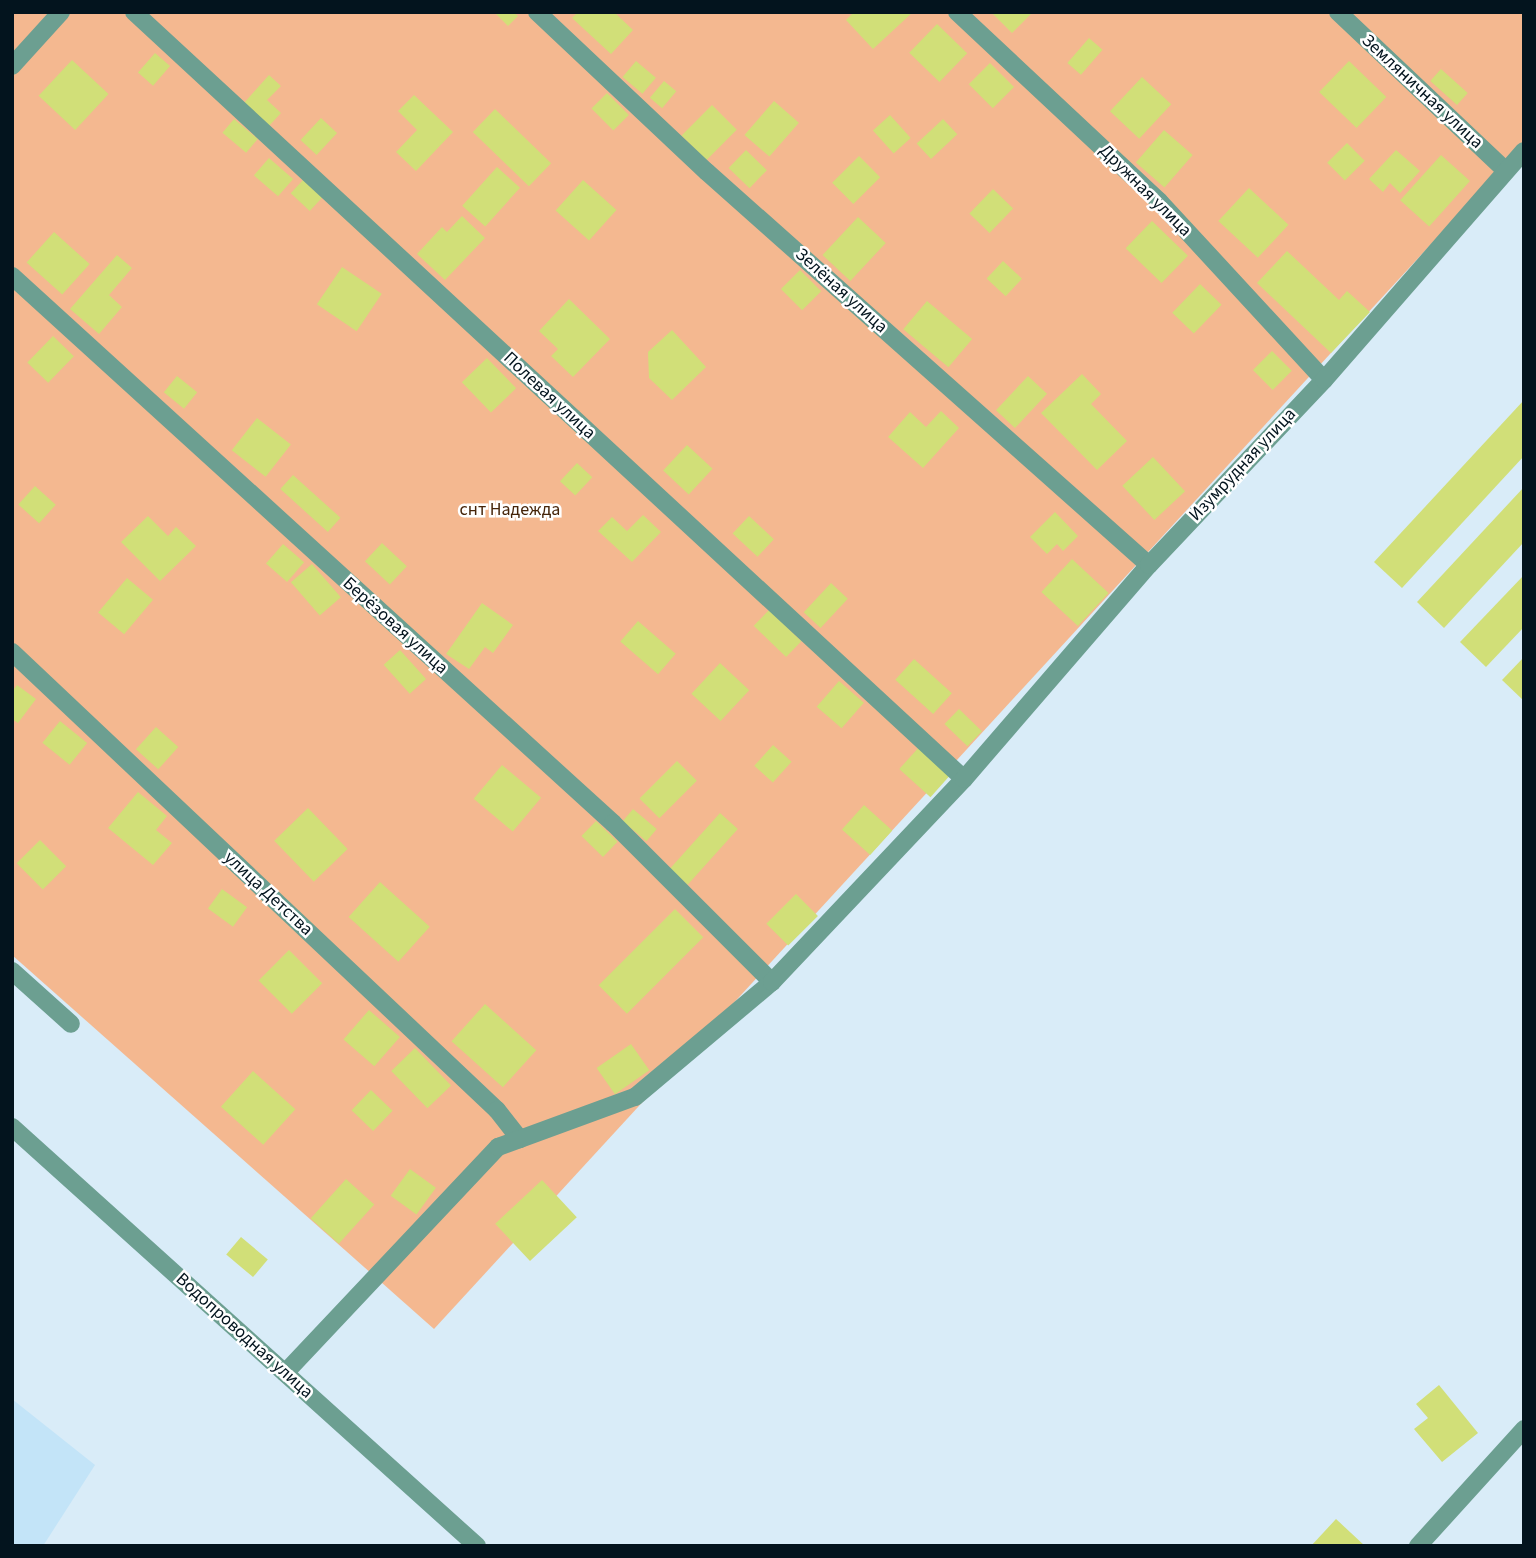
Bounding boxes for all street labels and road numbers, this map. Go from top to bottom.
street label: Земляничная улица [1357,30,1487,154]
street label: Дружная улица [1094,140,1196,242]
street label: Зелёная улица [790,244,892,338]
street label: Полевая улица [498,348,600,444]
street label: Изумрудная улица [1185,404,1301,526]
street label: Берёзовая улица [338,573,452,679]
street label: улица Детства [219,847,317,941]
street label: Водопроводная улица [171,1269,317,1403]

